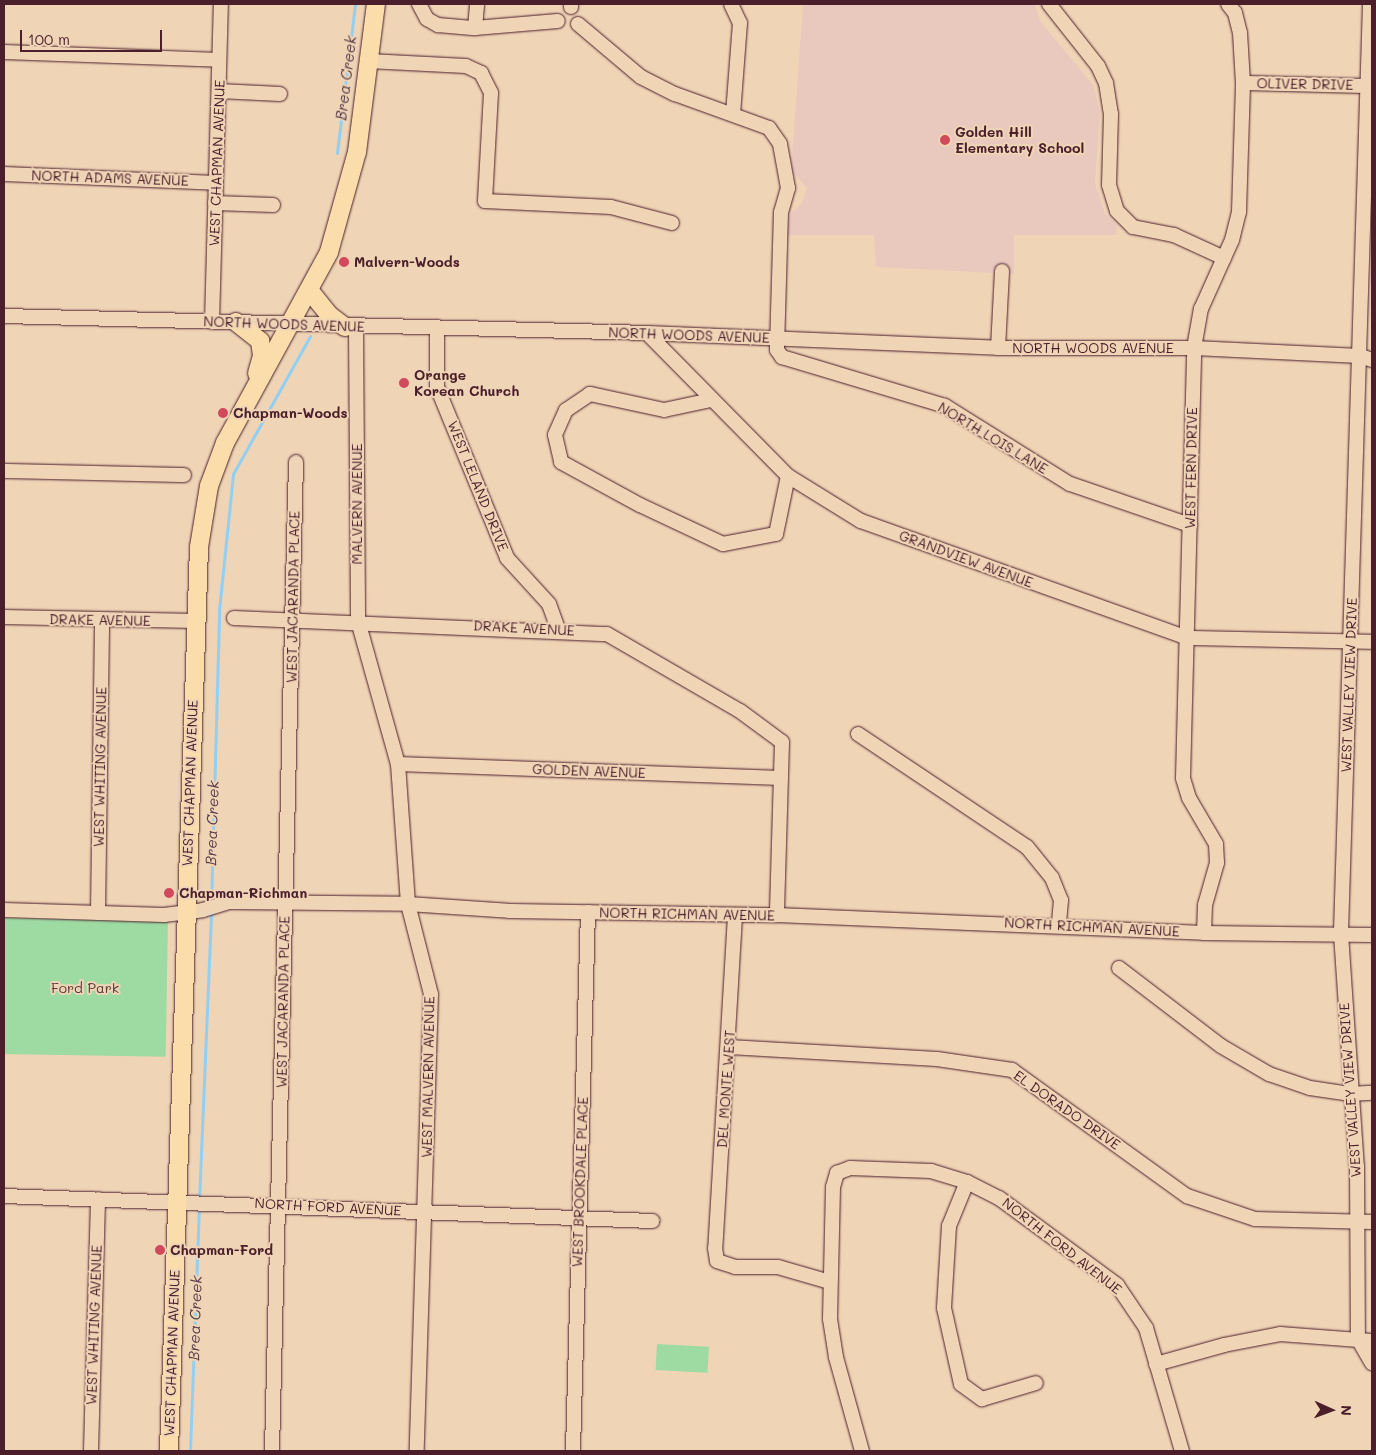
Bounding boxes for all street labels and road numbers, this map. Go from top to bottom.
street label: OLIVER DRIVE [1256,75,1354,93]
street label: WEST CHAPMAN AVENUE [206,79,228,247]
street label: NORTH ADAMS AVENUE [31,167,189,189]
street label: NORTH WOODS AVENUE [203,313,365,335]
street label: NORTH WOODS AVENUE [608,324,770,346]
street label: NORTH WOODS AVENUE [1012,340,1174,356]
street label: NORTH LOIS LANE [935,399,1051,477]
street label: WEST FERN DRIVE [1182,407,1200,529]
street label: WEST LELAND DRIVE [444,418,512,554]
street label: MALVERN AVENUE [349,443,365,565]
street label: WEST JACARANDA PLACE [283,511,303,683]
street label: GRANDVIEW AVENUE [897,527,1035,591]
street label: WEST VALLEY VIEW DRIVE [1338,597,1360,773]
street label: DRAKE AVENUE [49,611,151,629]
street label: DRAKE AVENUE [473,617,575,639]
street label: WEST WHITING AVENUE [90,687,110,847]
street label: WEST CHAPMAN AVENUE [179,699,201,867]
street label: GOLDEN AVENUE [532,761,646,781]
street label: NORTH RICHMAN AVENUE [599,904,775,924]
street label: NORTH RICHMAN AVENUE [1004,914,1180,940]
street label: WEST JACARANDA PLACE [273,916,293,1088]
street label: WEST MALVERN AVENUE [418,996,438,1158]
street label: WEST VALLEY VIEW DRIVE [1336,1002,1364,1178]
street label: DEL MONTE WEST [713,1029,739,1149]
street label: EL DORADO DRIVE [1011,1067,1123,1153]
street label: WEST BROOKDALE PLACE [569,1096,591,1268]
street label: NORTH FORD AVENUE [999,1194,1125,1298]
street label: NORTH FORD AVENUE [254,1195,402,1219]
street label: WEST WHITING AVENUE [83,1245,105,1405]
street label: WEST CHAPMAN AVENUE [161,1269,183,1437]

